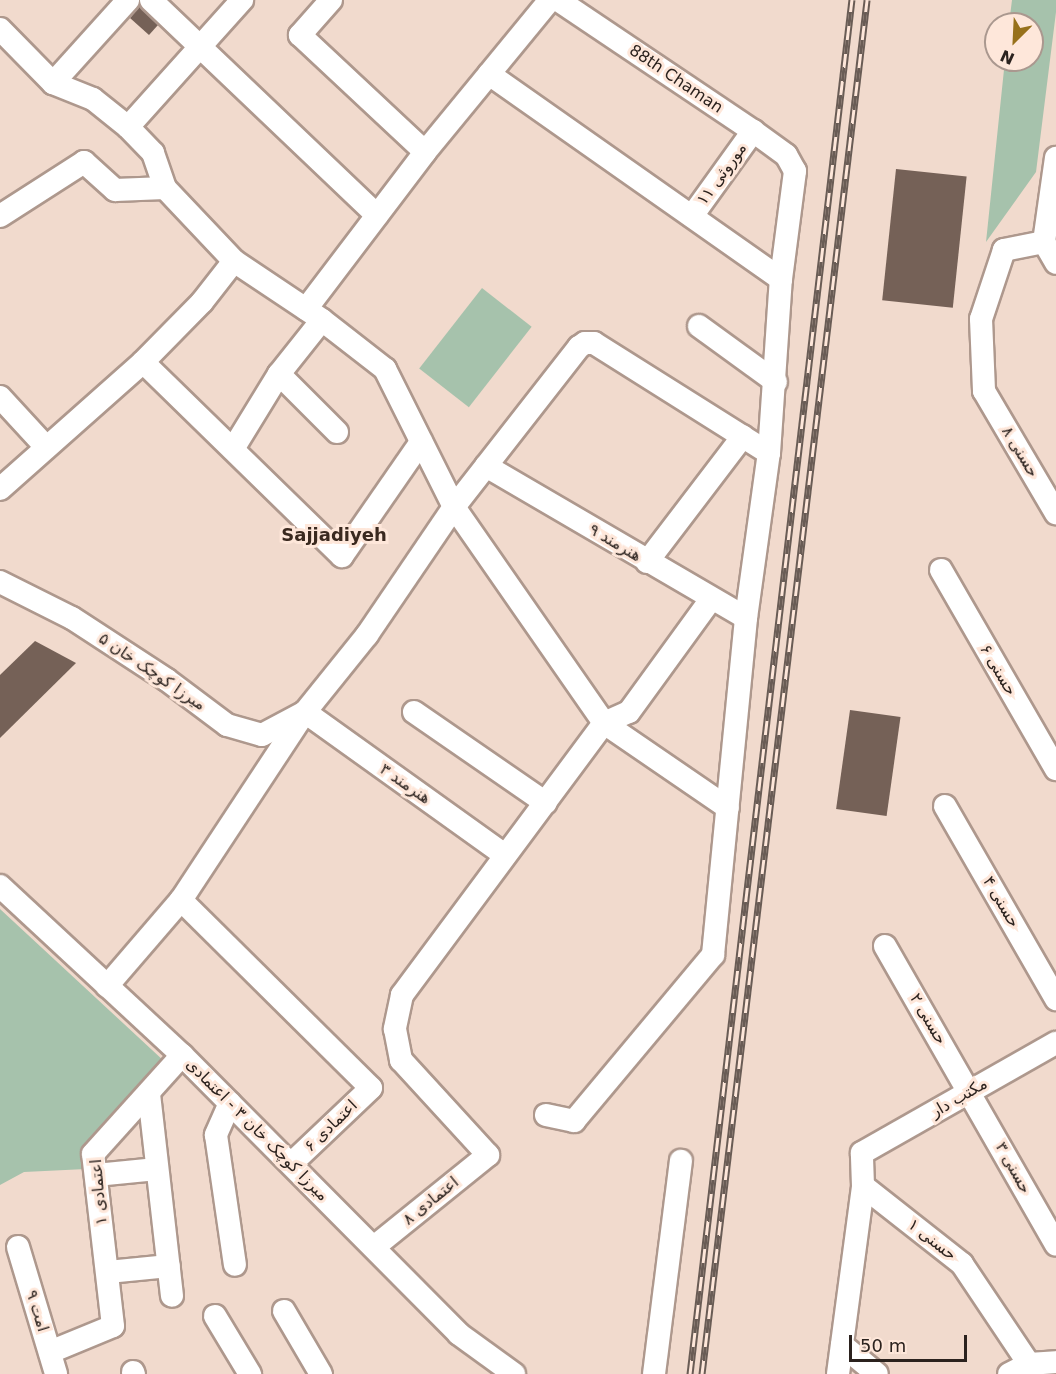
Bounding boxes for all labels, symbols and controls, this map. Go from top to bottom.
north arrow [984,12,1044,72]
street label: 88th Chaman [626,41,726,117]
text: N [997,46,1017,68]
street label: موروثی ۱۱ [693,139,751,209]
street label: حسنی ۸ [997,423,1043,481]
street label: هنرمند ۹ [585,520,645,566]
district label: Sajjadiyeh [281,524,387,546]
street label: میرزا کوچک خان ۵ [95,629,209,715]
street label: حسنی ۶ [976,641,1020,699]
street label: هنرمند ۳ [376,760,434,808]
street label: حسنی ۴ [979,873,1023,931]
street label: حسنی ۲ [906,990,950,1048]
street label: میرزا کوچک خان ۳ - اعتمادی [182,1055,332,1205]
street label: مکتب دار [927,1074,991,1122]
street label: اعتمادی ۶ [300,1096,362,1156]
street label: حسنی ۳ [991,1139,1035,1197]
street label: اعتمادی ۱ [87,1158,111,1226]
street label: اعتمادی ۸ [399,1173,463,1229]
street label: حسنی ۱ [904,1215,960,1265]
street label: امت ۹ [22,1288,52,1334]
scale bar [852,1323,970,1361]
text: 50 m [860,1335,906,1356]

